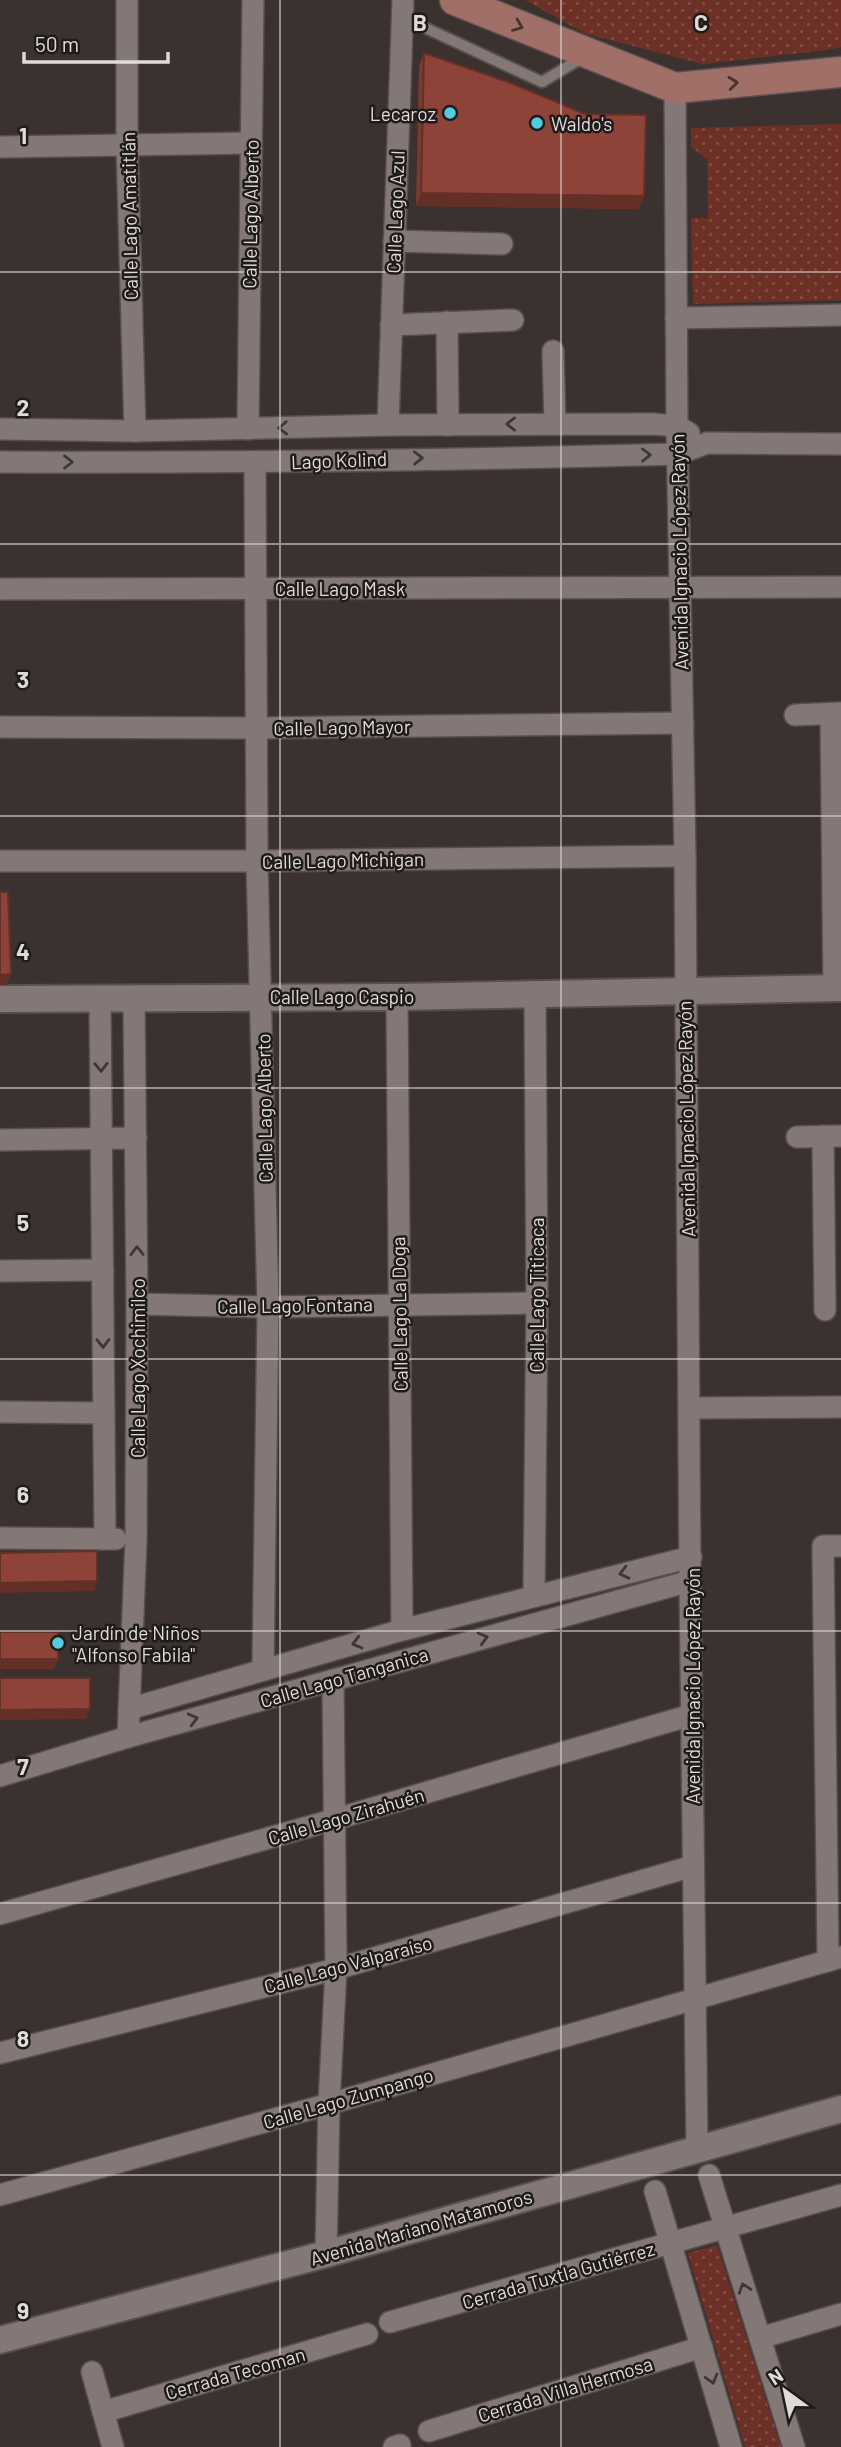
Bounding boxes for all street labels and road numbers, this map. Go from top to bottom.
street label: Calle Lago Amatitlán [116,132,142,300]
street label: Calle Lago Alberto [237,139,263,289]
street label: Calle Lago Azul [381,150,409,274]
street label: Avenida Ignacio López Rayón [665,434,693,670]
street label: Lago Kolind [291,447,387,473]
street label: Calle Lago Mask [275,577,405,600]
street label: Calle Lago Mayor [273,714,411,740]
street label: Calle Lago Michigan [262,847,424,873]
street label: Calle Lago Caspio [270,985,414,1008]
street label: Avenida Ignacio López Rayón [672,1001,700,1237]
street label: Calle Lago Alberto [251,1033,277,1183]
street label: Calle Lago Titicaca [525,1218,548,1372]
street label: Calle Lago La Doga [386,1236,412,1392]
street label: Calle Lago Xochimilco [126,1278,149,1458]
street label: Calle Lago Fontana [217,1292,373,1318]
street label: Avenida Ignacio López Rayón [681,1568,704,1804]
street label: Calle Lago Tanganica [257,1642,431,1712]
street label: Calle Lago Zirahuén [265,1783,427,1849]
street label: Calle Lago Valparaíso [261,1930,435,1998]
street label: Calle Lago Zumpango [260,2063,436,2133]
street label: Avenida Mariano Matamoros [307,2184,535,2270]
street label: Cerrada Tuxtla Gutiérrez [459,2237,657,2313]
street label: Cerrada Tecoman [162,2342,308,2404]
street label: Cerrada Villa Hermosa [475,2351,655,2427]

